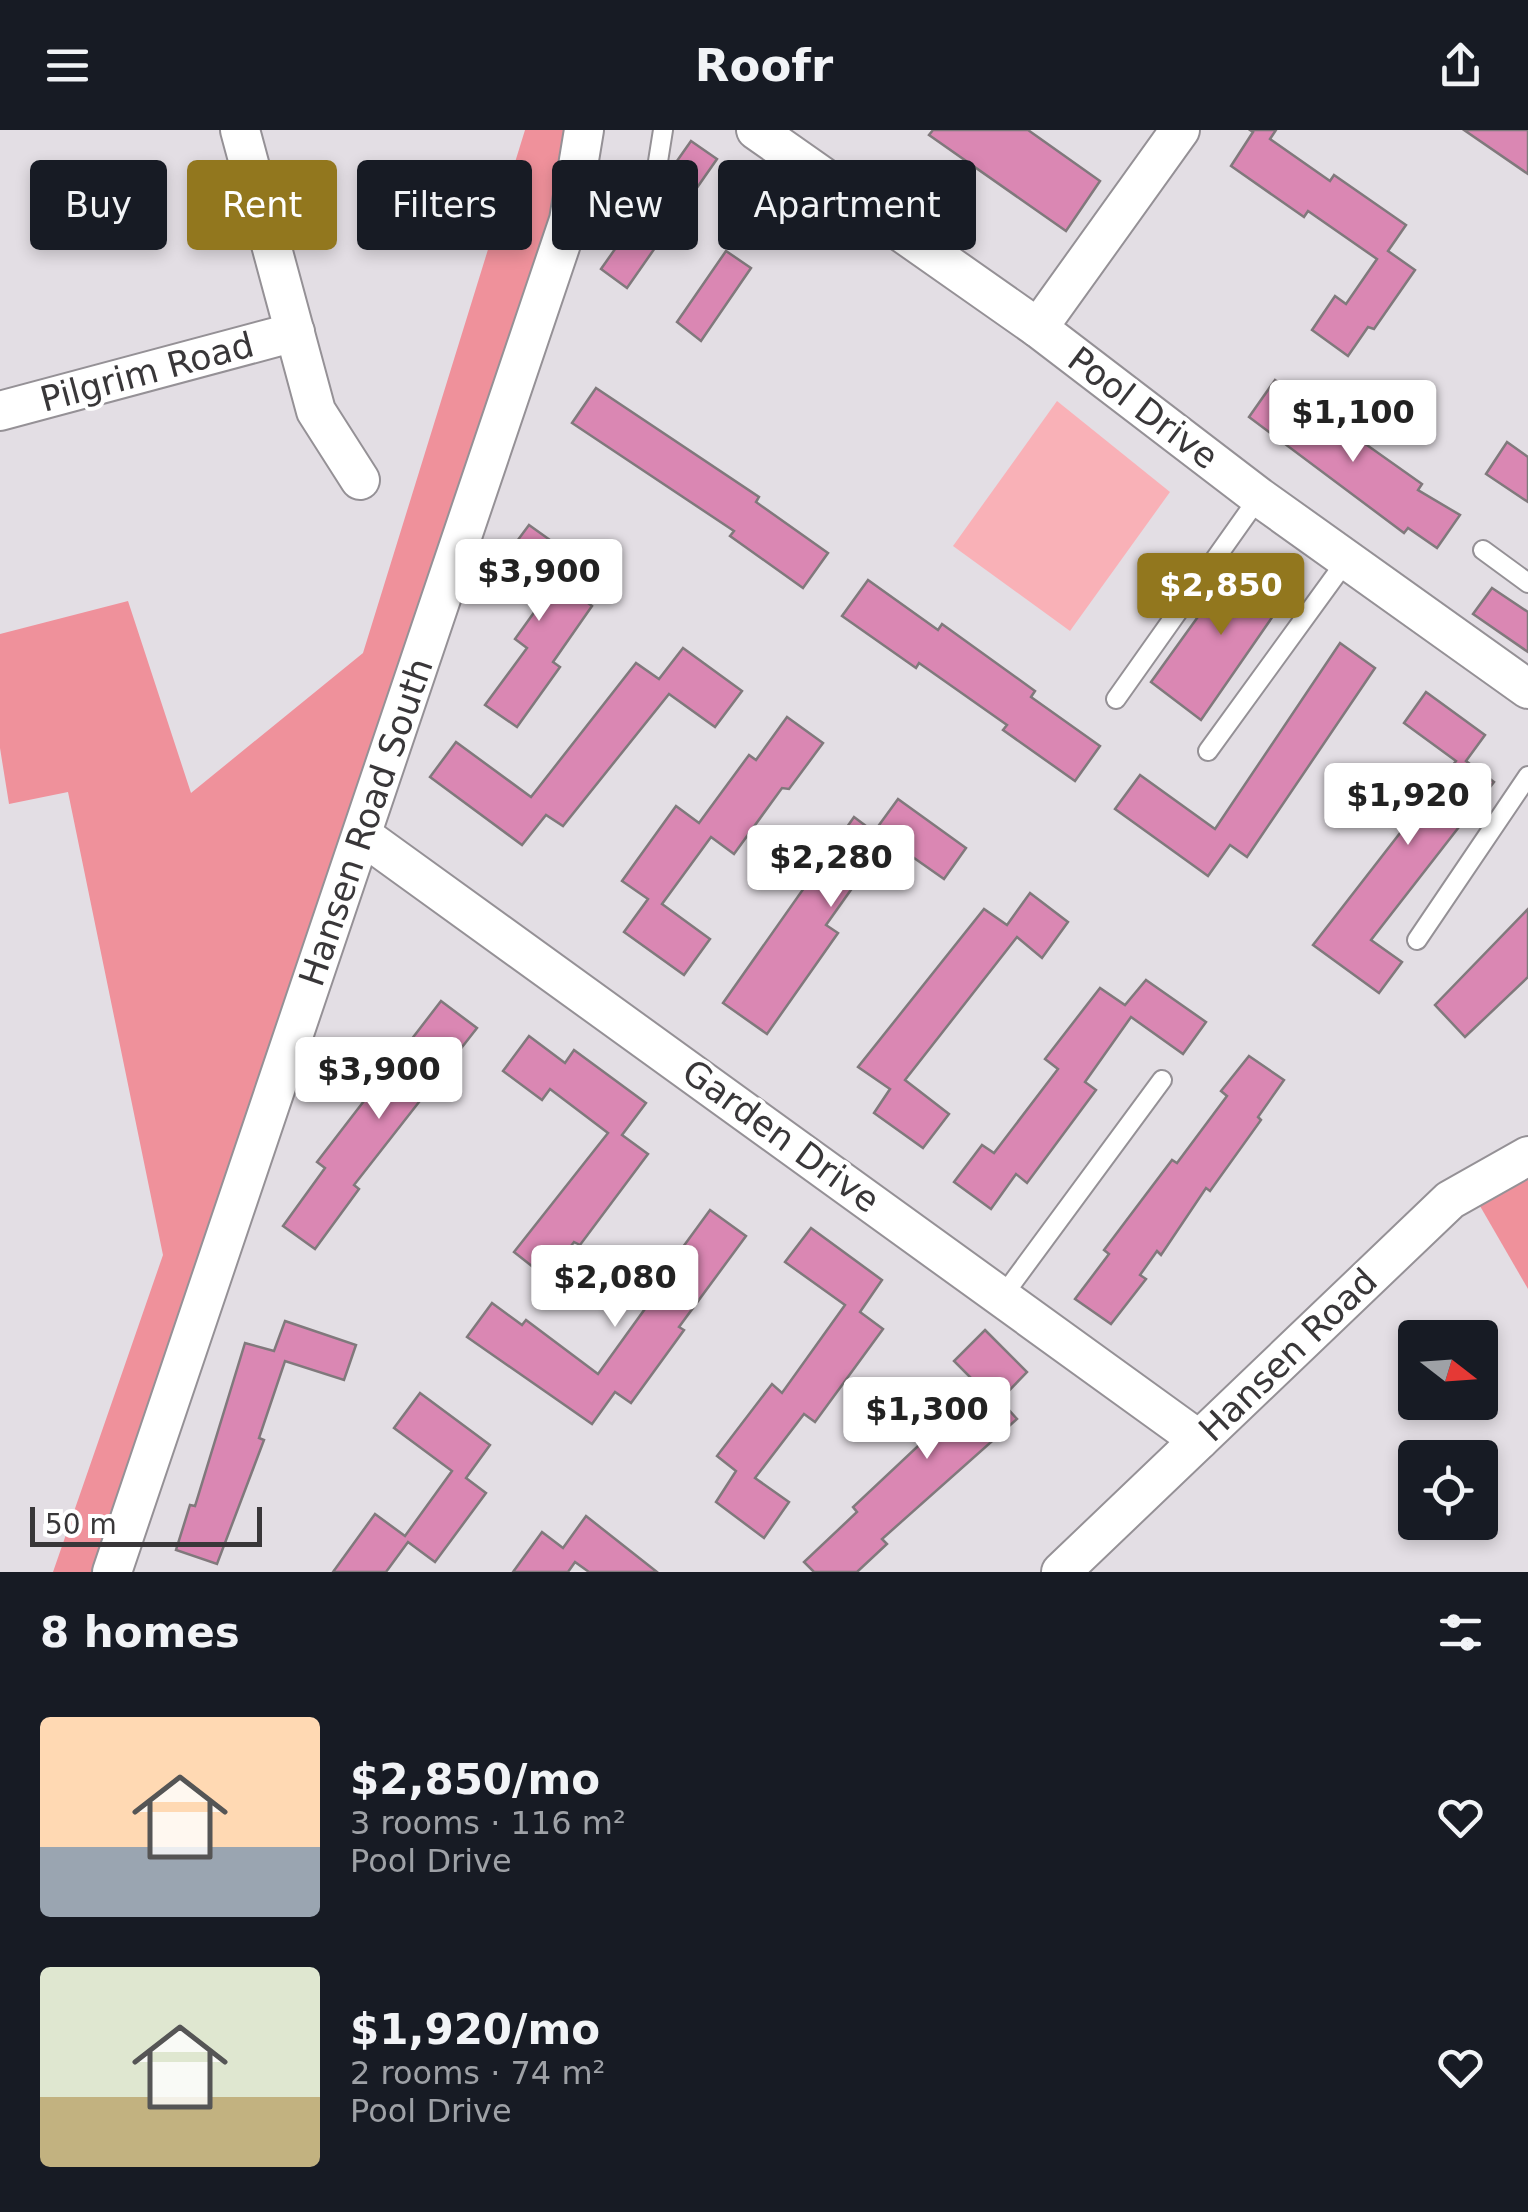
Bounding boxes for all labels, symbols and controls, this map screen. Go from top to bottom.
icon: menu [40,38,95,93]
icon: share [1433,38,1488,93]
text: Roofr [695,39,833,92]
chip: Buy [30,160,167,250]
chip: Rent [187,160,337,250]
chip: Filters [357,160,532,250]
chip: New [552,160,698,250]
chip: Apartment [718,160,976,250]
street label: Pilgrim Road [36,324,258,420]
street label: Pool Drive [1060,339,1226,477]
pin: $1,100 [1272,380,1434,465]
text: $1,100 [1291,393,1415,431]
pin: $3,900 [458,539,620,624]
text: $3,900 [477,552,601,590]
pin: $2,850 [1140,553,1302,638]
text: $2,850 [1159,566,1283,604]
street label: Hansen Road South [291,653,441,991]
pin: $1,920 [1327,763,1489,848]
text: $1,920 [1346,776,1470,814]
pin: $2,280 [750,825,912,910]
text: $2,280 [769,838,893,876]
pin: $3,900 [298,1037,460,1122]
text: $3,900 [317,1050,441,1088]
street label: Garden Drive [675,1051,887,1221]
pin: $2,080 [534,1245,696,1330]
text: $2,080 [553,1258,677,1296]
street label: Hansen Road [1191,1260,1385,1450]
north arrow [1398,1320,1498,1420]
map controls [1398,1320,1498,1540]
pin: $1,300 [846,1377,1008,1462]
text: $1,300 [865,1390,989,1428]
button: locate [1398,1440,1498,1540]
scale bar [30,1502,262,1546]
text: 50 m [45,1508,117,1541]
icon: filters [1433,1605,1488,1660]
text: 8 homes [40,1608,240,1657]
text: $2,850/mo [350,1755,600,1804]
icon: home [120,1757,240,1877]
icon: heart [1433,1790,1488,1845]
text: 3 rooms · 116 m² [350,1804,626,1842]
text: Pool Drive [350,1842,512,1880]
text: $1,920/mo [350,2005,600,2054]
icon: home [120,2007,240,2127]
icon: heart [1433,2040,1488,2095]
text: 2 rooms · 74 m² [350,2054,605,2092]
text: Pool Drive [350,2092,512,2130]

